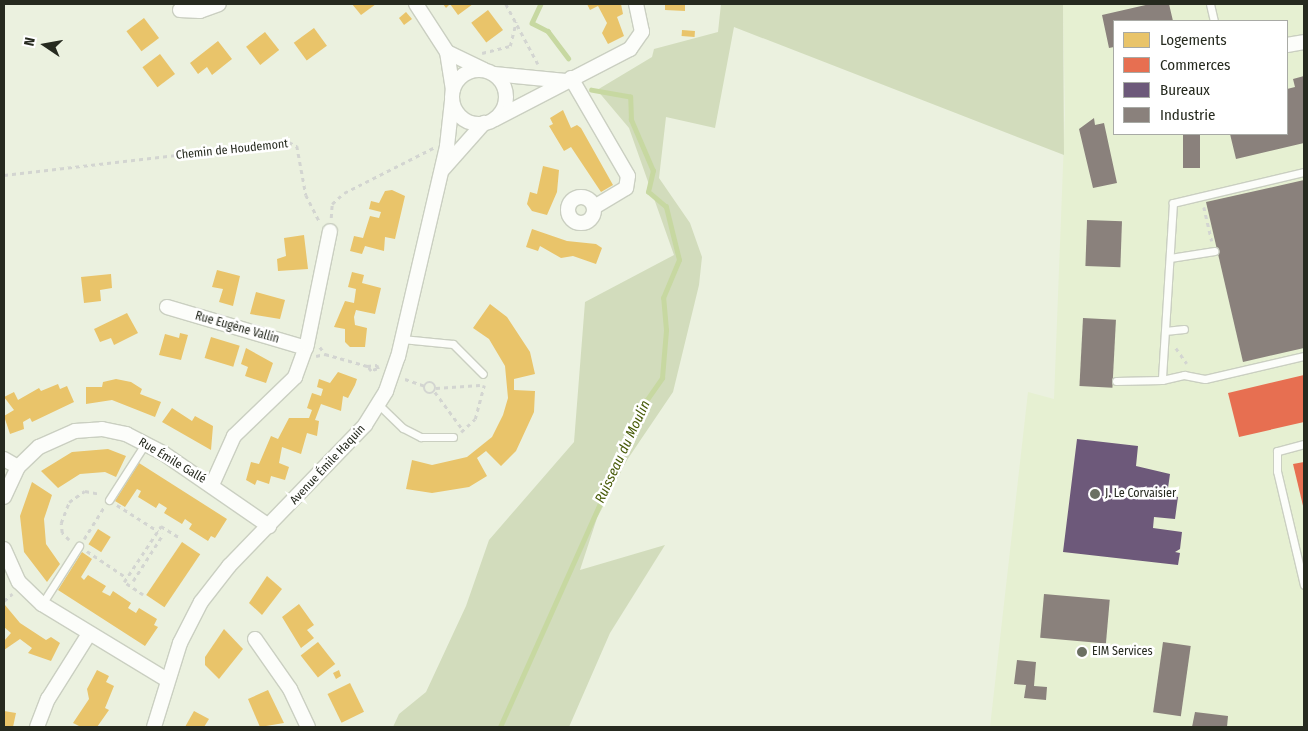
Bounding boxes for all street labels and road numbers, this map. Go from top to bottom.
street label: Chemin de Houdemont [175,137,289,163]
street label: Rue Eugène Vallin [193,309,281,347]
street label: Avenue Émile Haquin [287,422,369,508]
street label: Rue Émile Gallé [136,435,208,487]

